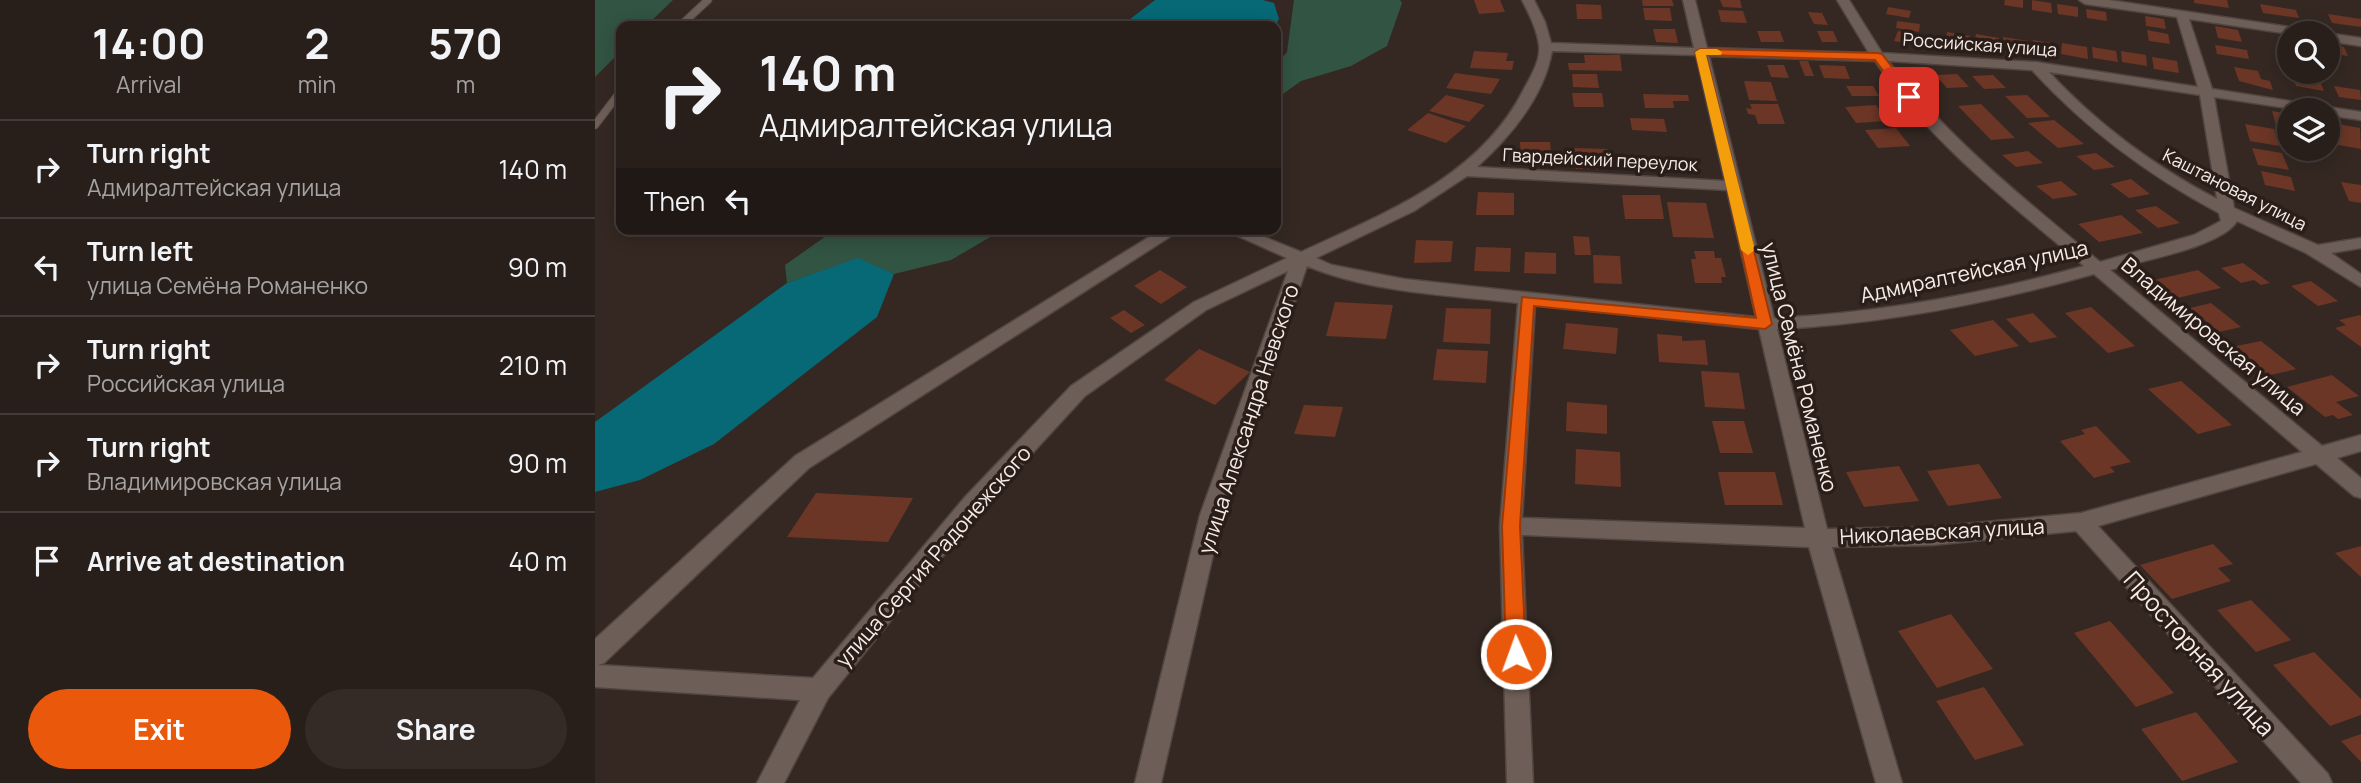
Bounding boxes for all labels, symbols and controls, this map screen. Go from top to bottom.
text: 14:00 [92,14,206,72]
text: 2 [304,14,329,72]
text: 570 [428,14,503,72]
map controls [2277,21,2340,161]
button: search [2277,21,2340,84]
street label: Российская улица [1902,27,2058,61]
text: 140 m [759,39,896,106]
icon: right [644,49,735,140]
pin [1879,67,1939,127]
text: Arrival [116,68,182,100]
text: min [298,68,336,100]
text: m [456,68,475,100]
icon: arrive [1890,78,1928,116]
button: layers [2277,98,2340,161]
text: Адмиралтейская улица [759,103,1113,147]
text: Turn right [87,135,211,171]
street label: Гвардейский переулок [1502,142,1699,176]
street label: Каштановая улица [2159,142,2311,236]
icon: right [28,150,66,188]
text: 140 m [498,151,567,187]
text: Адмиралтейская улица [87,171,341,203]
icon: left [719,182,757,220]
text: Then [644,183,705,219]
text: Turn left [87,233,194,269]
street label: Адмиралтейская улица [1858,233,2090,309]
street label: улица Семёна Романенко [1755,239,1845,495]
icon: left [28,248,66,286]
text: 90 m [508,249,567,285]
street label: Владимировская улица [2116,251,2312,421]
text: улица Семёна Романенко [87,269,368,301]
street label: улица Александра Невского [1191,281,1305,557]
text: Turn right [87,331,211,367]
icon: right [28,346,66,384]
text: 210 m [499,347,567,383]
text: Российская улица [87,367,285,399]
text: Turn right [87,429,211,465]
street label: улица Сергия Радонежского [829,439,1037,673]
icon: right [28,444,66,482]
text: 90 m [508,445,567,481]
text: Владимировская улица [87,465,342,497]
street label: Николаевская улица [1839,512,2045,550]
icon: arrive [28,542,66,580]
text: Arrive at destination [87,543,345,579]
text: 40 m [509,543,567,579]
street label: Просторная улица [2117,563,2283,743]
position arrow [1479,617,1553,691]
button: Exit [28,689,291,769]
button: Share [305,689,567,769]

